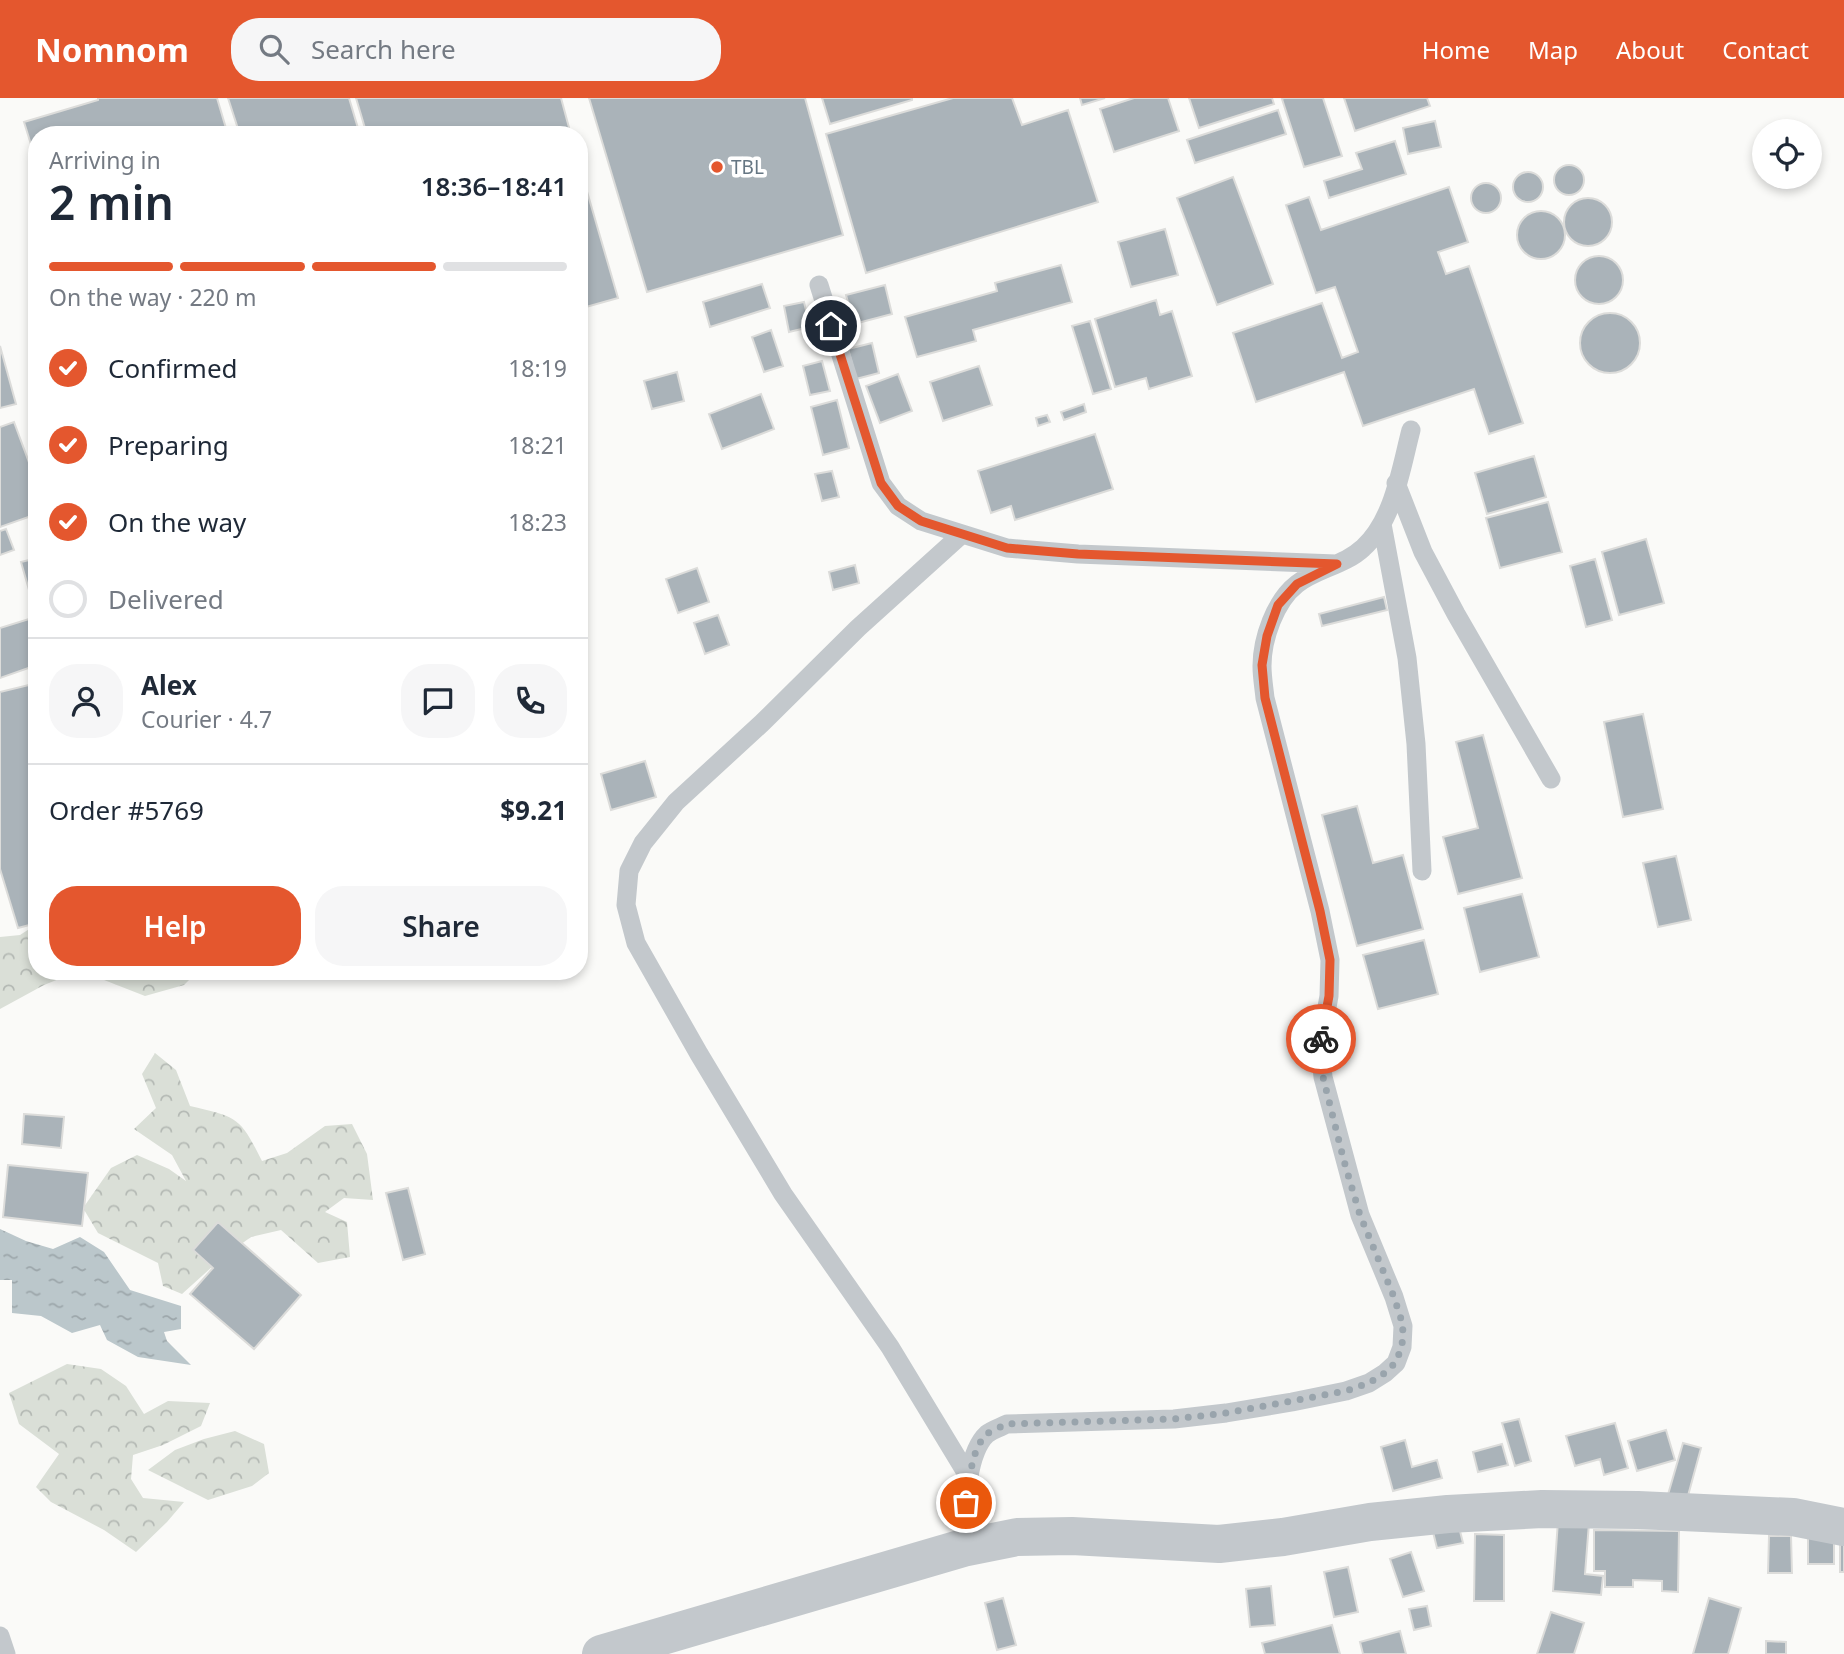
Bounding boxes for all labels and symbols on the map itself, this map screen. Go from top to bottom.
place label: TBL [731,154,764,180]
marker: TBL [709,159,725,175]
pin [801,296,861,356]
courier [1286,1004,1356,1074]
pin [936,1473,996,1533]

